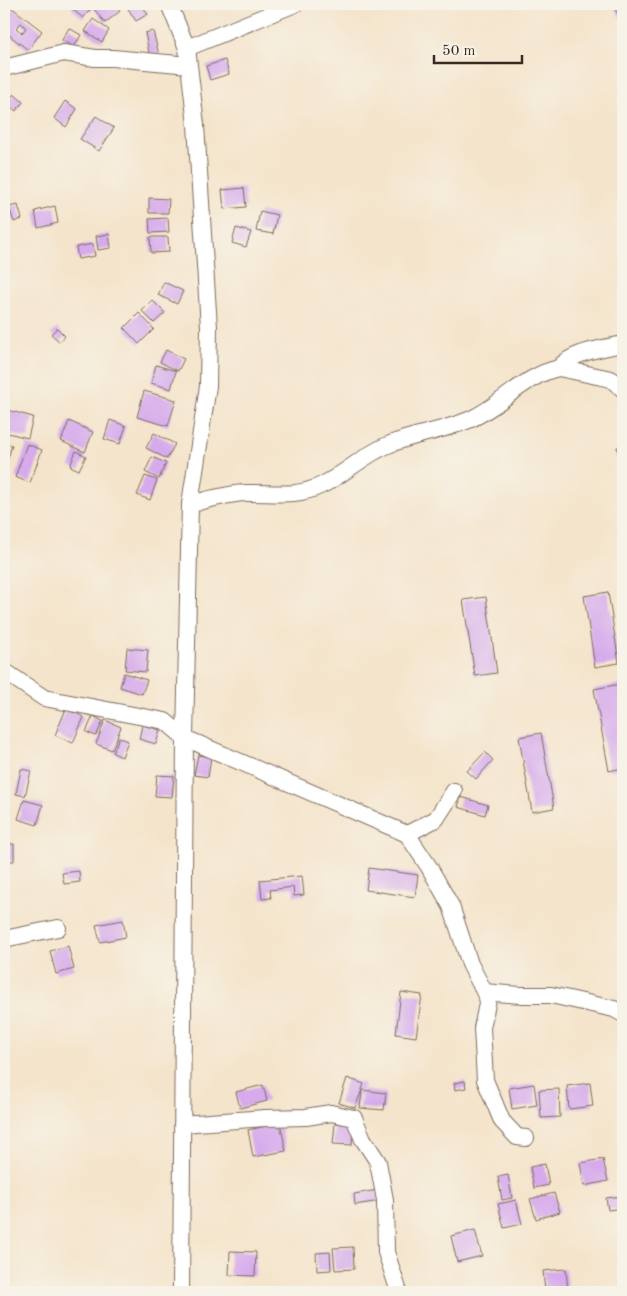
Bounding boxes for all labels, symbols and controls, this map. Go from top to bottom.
scale bar [434,32,522,64]
text: 50 m [442,44,476,59]

